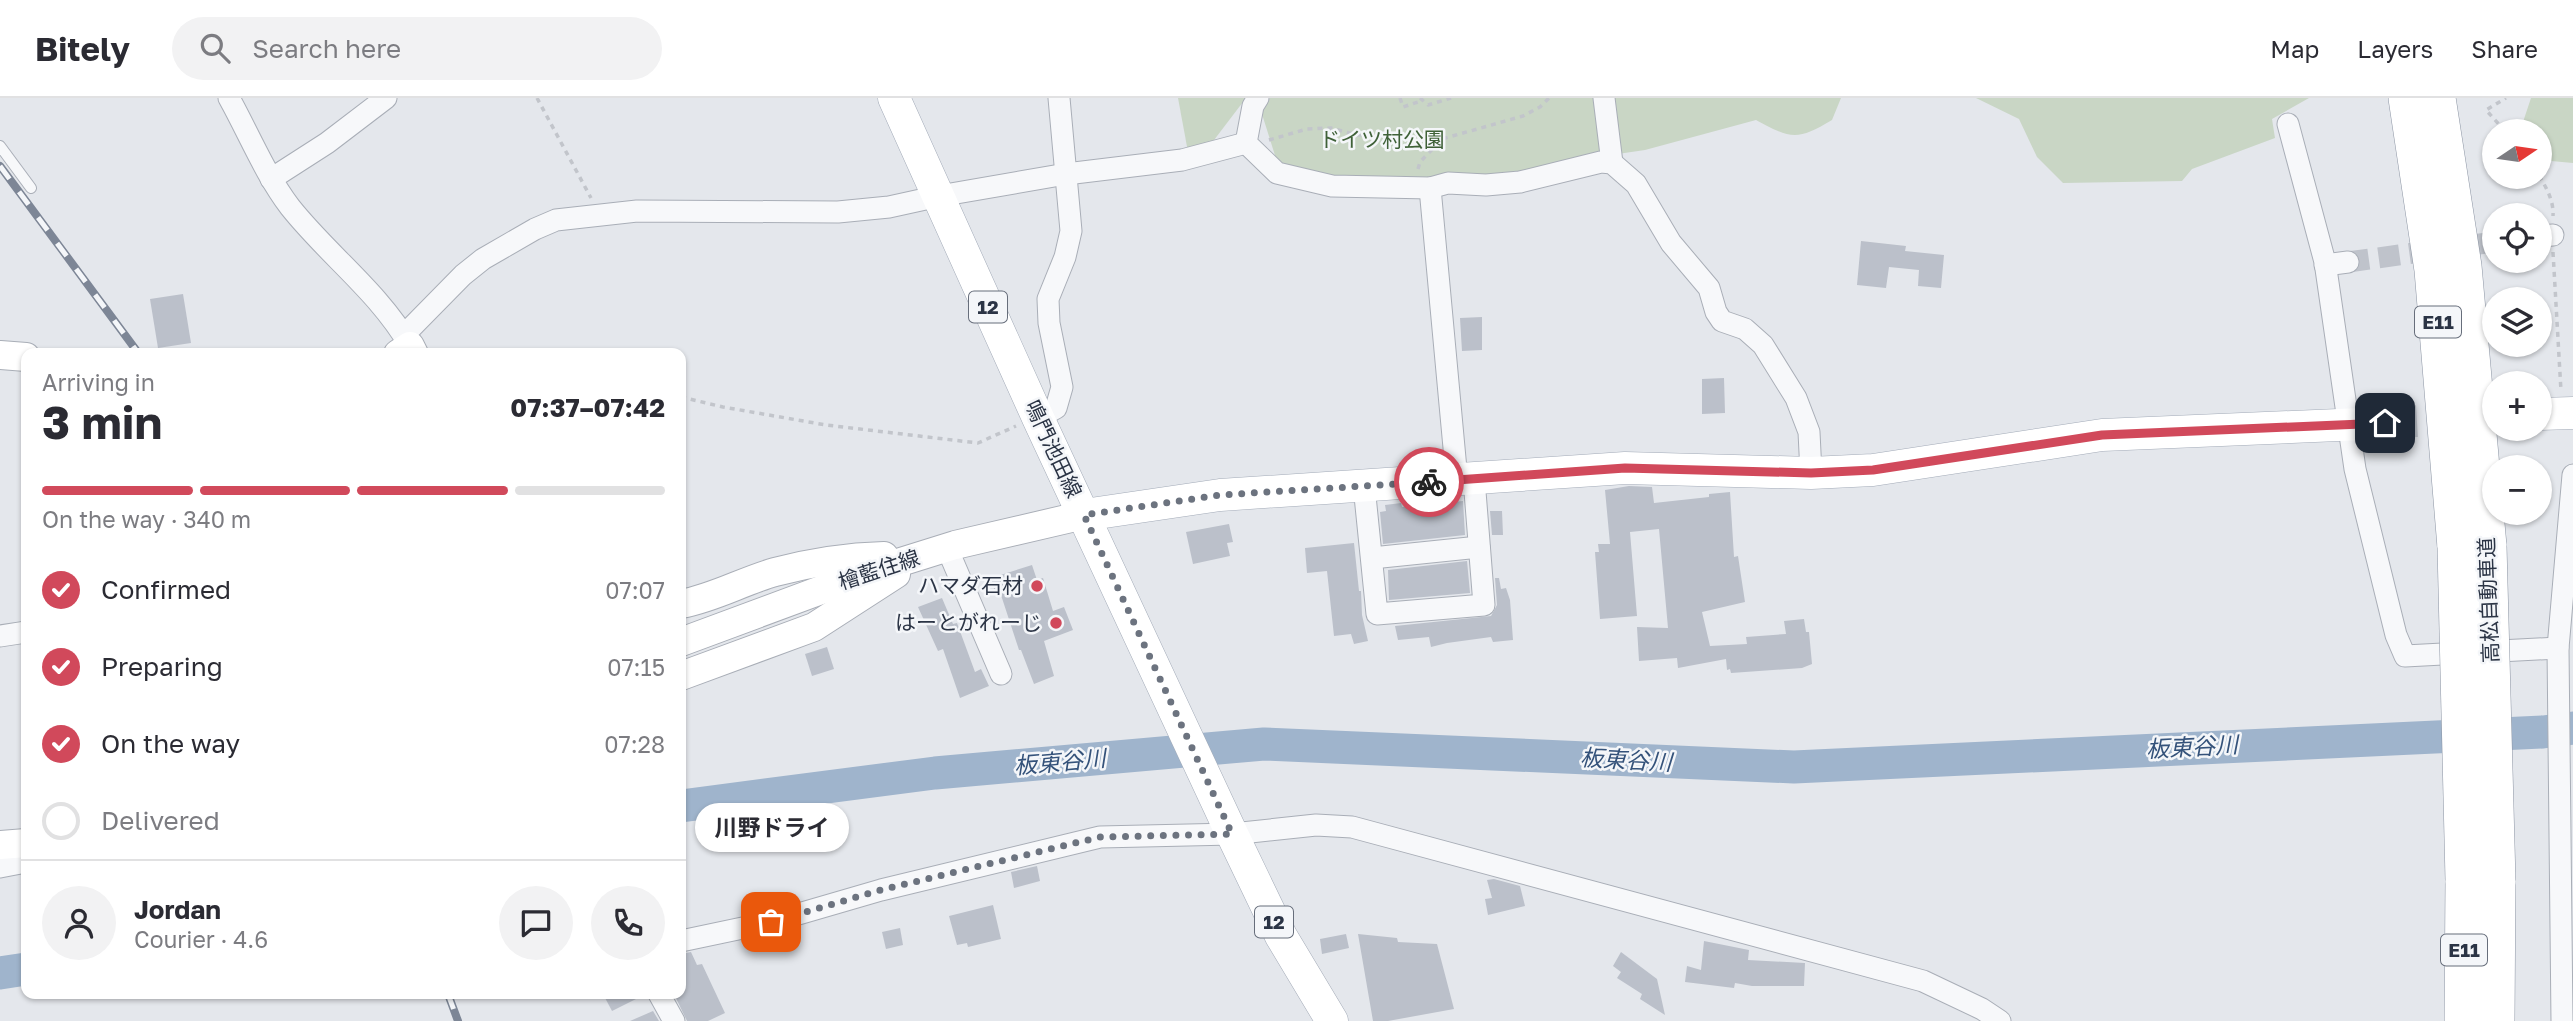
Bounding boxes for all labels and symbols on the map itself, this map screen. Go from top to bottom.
north arrow [2482,119,2552,189]
park label: ドイツ村公園 [1319,126,1445,152]
road number: 12 [969,292,1007,322]
road number: E11 [2415,306,2461,338]
pin [2355,393,2415,453]
street label: 鳴門池田線 [1020,396,1088,502]
courier [1394,447,1464,517]
street label: 高松自動車道 [2473,537,2503,663]
street label: 檜藍住線 [835,544,923,594]
place label: ハマダ石材 [918,572,1023,598]
marker: ハマダ石材 [1029,578,1045,594]
place label: はーとがれーじ [895,609,1042,635]
marker: はーとがれーじ [1048,615,1064,631]
water label: 板東谷川 [2145,729,2242,762]
water label: 板東谷川 [1013,743,1110,779]
water label: 板東谷川 [1579,743,1676,776]
callout: 川野ドライ [694,803,848,852]
pin [741,892,801,952]
road number: 12 [1255,906,1293,937]
road number: E11 [2441,934,2487,965]

